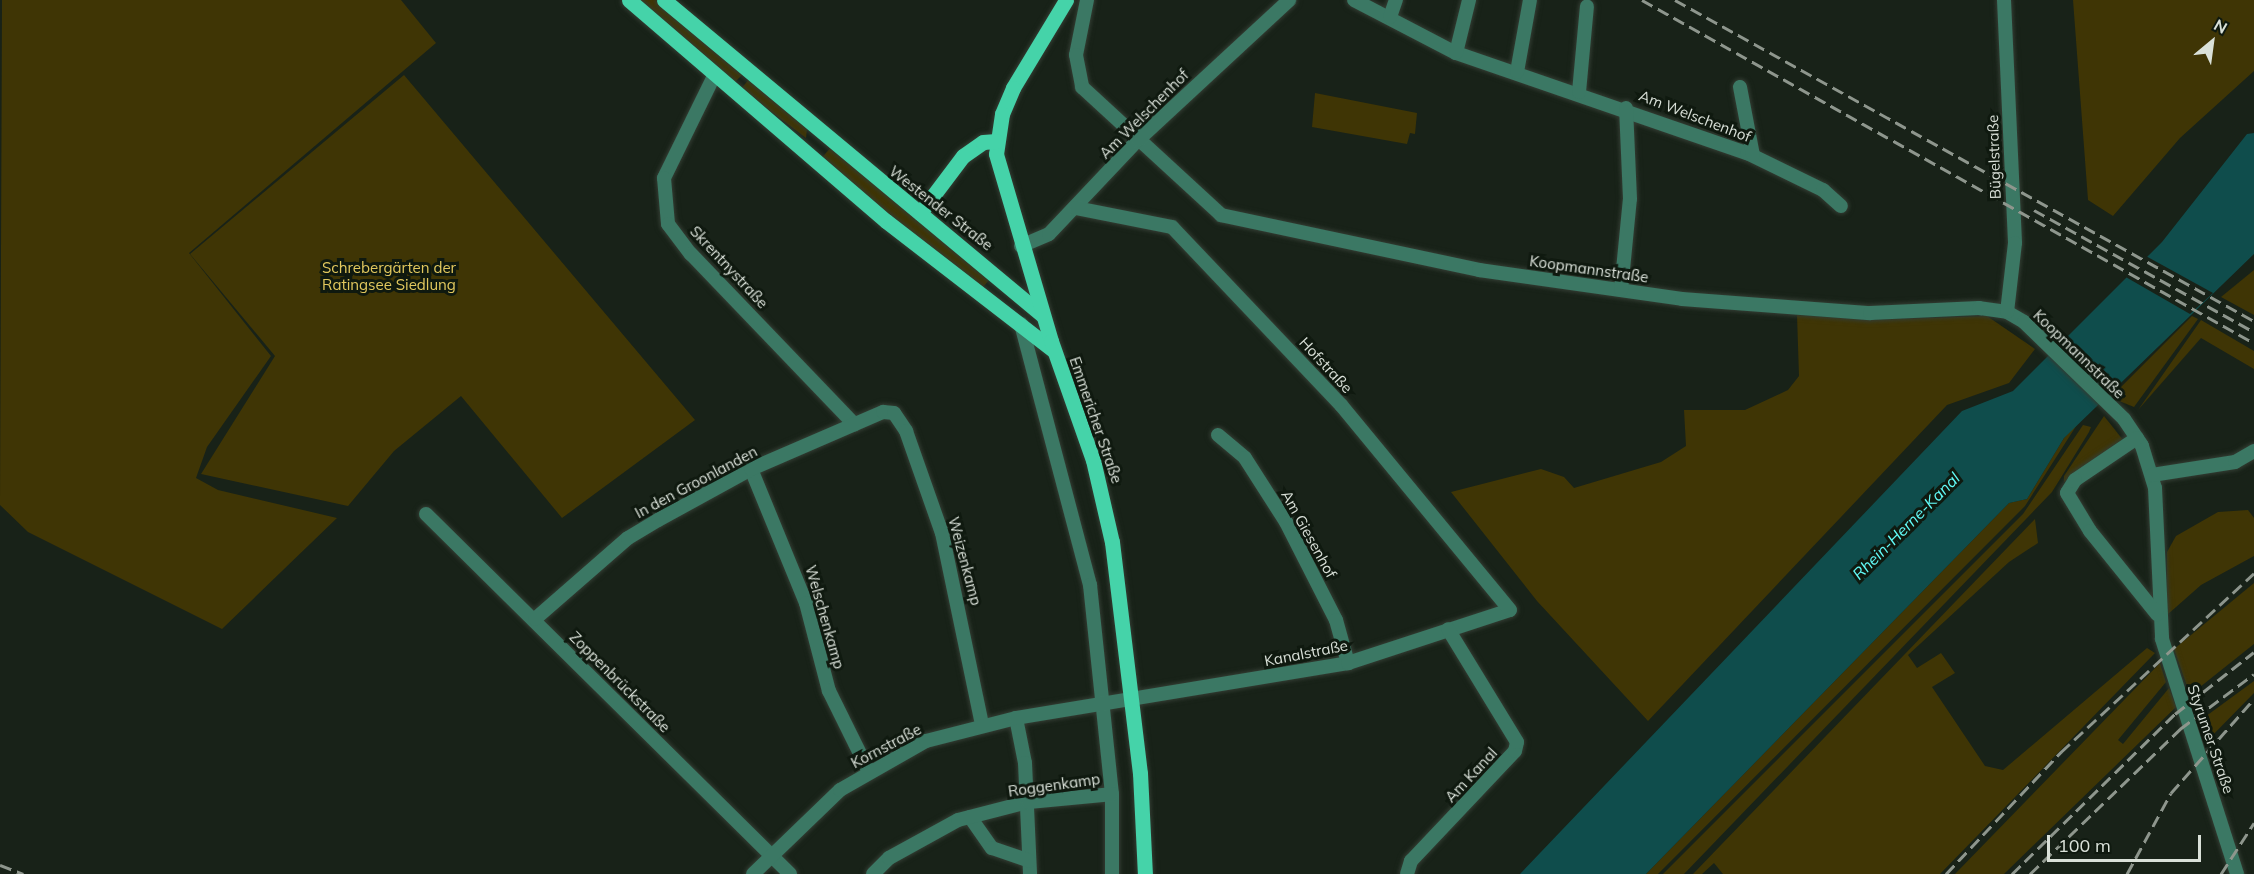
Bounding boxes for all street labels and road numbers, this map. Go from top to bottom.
street label: Am Welschenhof [1096,66,1192,162]
street label: Am Welschenhof [1636,86,1754,146]
street label: Bügelstraße [1984,115,2004,199]
street label: Westender Straße [886,162,996,254]
street label: Skrentnystraße [686,222,772,312]
street label: Koopmannstraße [1528,252,1650,286]
street label: Koopmannstraße [2030,306,2128,402]
street label: Hofstraße [1296,333,1356,397]
street label: Emmericher Straße [1066,354,1126,486]
street label: In den Groonlanden [632,442,760,522]
street label: Am Giesenhof [1277,487,1341,581]
street label: Weizenkamp [945,515,985,607]
street label: Welschenkamp [802,563,848,671]
street label: Zoppenbrückstraße [566,628,674,736]
street label: Kanalstraße [1263,636,1349,670]
street label: Styrumer Straße [2184,682,2238,796]
street label: Kornstraße [848,720,924,772]
street label: Am Kanal [1441,744,1501,806]
street label: Roggenkamp [1007,770,1101,800]

